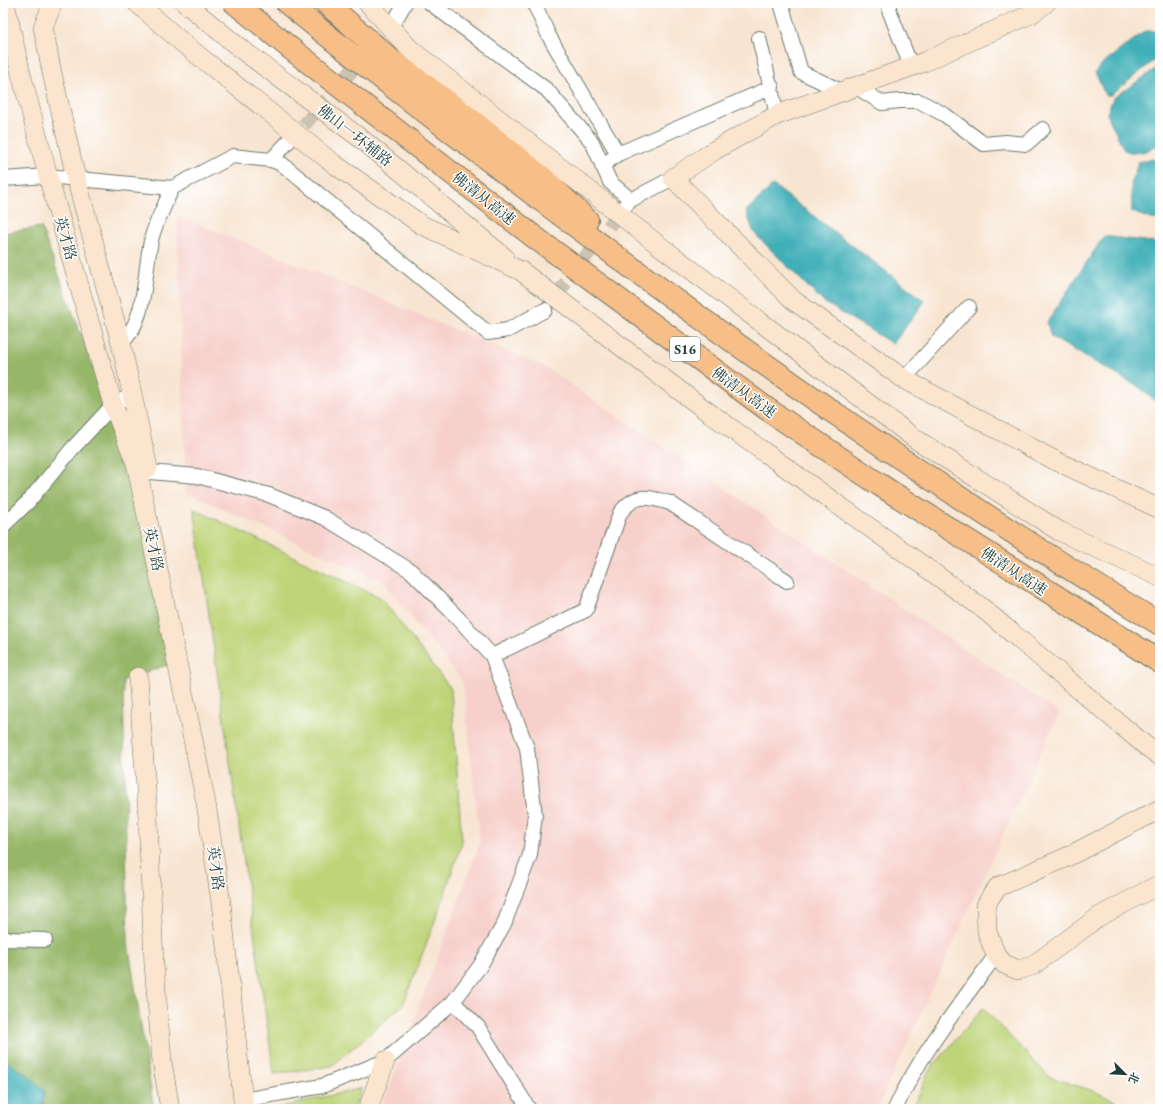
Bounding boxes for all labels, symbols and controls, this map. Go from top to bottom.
street label: 佛山一环辅路 [314,100,396,170]
street label: 佛清从高速 [449,167,519,229]
street label: 英才路 [51,214,81,262]
road number: S16 [670,337,700,361]
street label: 佛清从高速 [708,362,780,422]
street label: 英才路 [140,525,168,573]
street label: 佛清从高速 [977,543,1051,599]
street label: 英才路 [203,844,229,892]
north arrow [1105,1054,1145,1094]
text: 北 [1126,1070,1143,1086]

